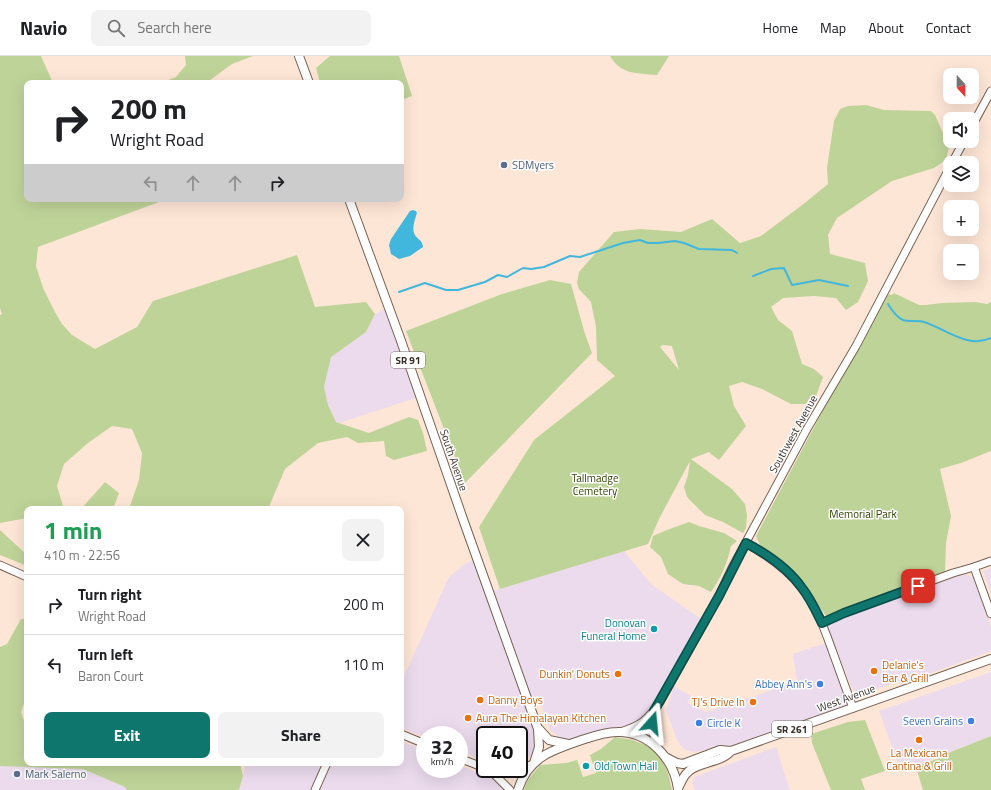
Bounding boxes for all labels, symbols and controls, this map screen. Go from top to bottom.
search box [91,10,371,46]
text: Navio [20,13,67,42]
text: Search here [137,16,212,39]
icon: search [105,17,127,39]
text: Home [763,17,798,38]
text: Map [820,17,846,38]
text: About [868,17,904,38]
text: Contact [926,17,971,38]
north arrow [943,68,979,104]
map controls [943,68,979,280]
text: 200 m [110,87,187,130]
icon: right [44,96,96,148]
button: sound [943,112,979,148]
text: Wright Road [110,126,204,153]
button: layers [943,156,979,192]
place label: SDMyers [512,157,554,173]
marker: SDMyers [499,160,509,170]
icon: left [140,172,162,194]
icon: ahead [182,172,204,194]
icon: ahead [224,172,246,194]
icon: right [266,172,288,194]
button: + [943,200,979,236]
button: − [943,244,979,280]
road number: SR 91 [391,352,425,368]
street label: Southwest Avenue [765,392,821,476]
street label: South Avenue [436,427,472,493]
park label: Tallmadge Cemetery [571,470,619,499]
park label: Memorial Park [829,506,897,522]
text: 1 min [44,512,102,548]
button: close [342,519,384,561]
text: 410 m · 22:56 [44,545,120,565]
pin [901,569,935,603]
icon: arrive [907,575,929,597]
text: Turn right [78,583,142,606]
text: 200 m [343,593,384,616]
icon: right [44,594,66,616]
text: Wright Road [78,606,146,626]
place label: Donovan Funeral Home [581,615,646,644]
marker: Donovan Funeral Home [649,624,659,634]
text: Turn left [78,643,133,666]
text: 110 m [343,653,384,676]
icon: left [44,654,66,676]
place label: Delanie's Bar & Grill [882,657,929,686]
text: Baron Court [78,666,143,686]
place label: Dunkin' Donuts [539,666,610,682]
marker: Delanie's Bar & Grill [869,666,879,676]
marker: Dunkin' Donuts [613,669,623,679]
place label: Abbey Ann's [755,676,812,692]
marker: Abbey Ann's [815,679,825,689]
street label: West Avenue [815,680,878,716]
place label: Danny Boys [488,692,543,708]
place label: TJ's Drive In [691,694,745,710]
marker: Danny Boys [475,695,485,705]
marker: TJ's Drive In [748,697,758,707]
position arrow [631,702,673,744]
place label: Aura The Himalayan Kitchen [476,710,606,726]
button: Exit [44,712,210,758]
button: Share [218,712,384,758]
marker: Aura The Himalayan Kitchen [463,713,473,723]
place label: Seven Grains [903,713,963,729]
place label: Circle K [707,715,741,731]
marker: Seven Grains [966,716,976,726]
marker: Circle K [694,718,704,728]
road number: SR 261 [772,721,812,737]
speed limit sign: 40 [476,726,528,778]
text: 32 [431,731,453,762]
marker: La Mexicana Cantina & Grill [914,735,924,745]
place label: La Mexicana Cantina & Grill [886,745,952,774]
text: km/h [431,754,453,769]
place label: Old Town Hall [594,758,657,774]
marker: Old Town Hall [581,761,591,771]
place label: Mark Salerno [25,766,87,782]
marker: Mark Salerno [12,769,22,779]

